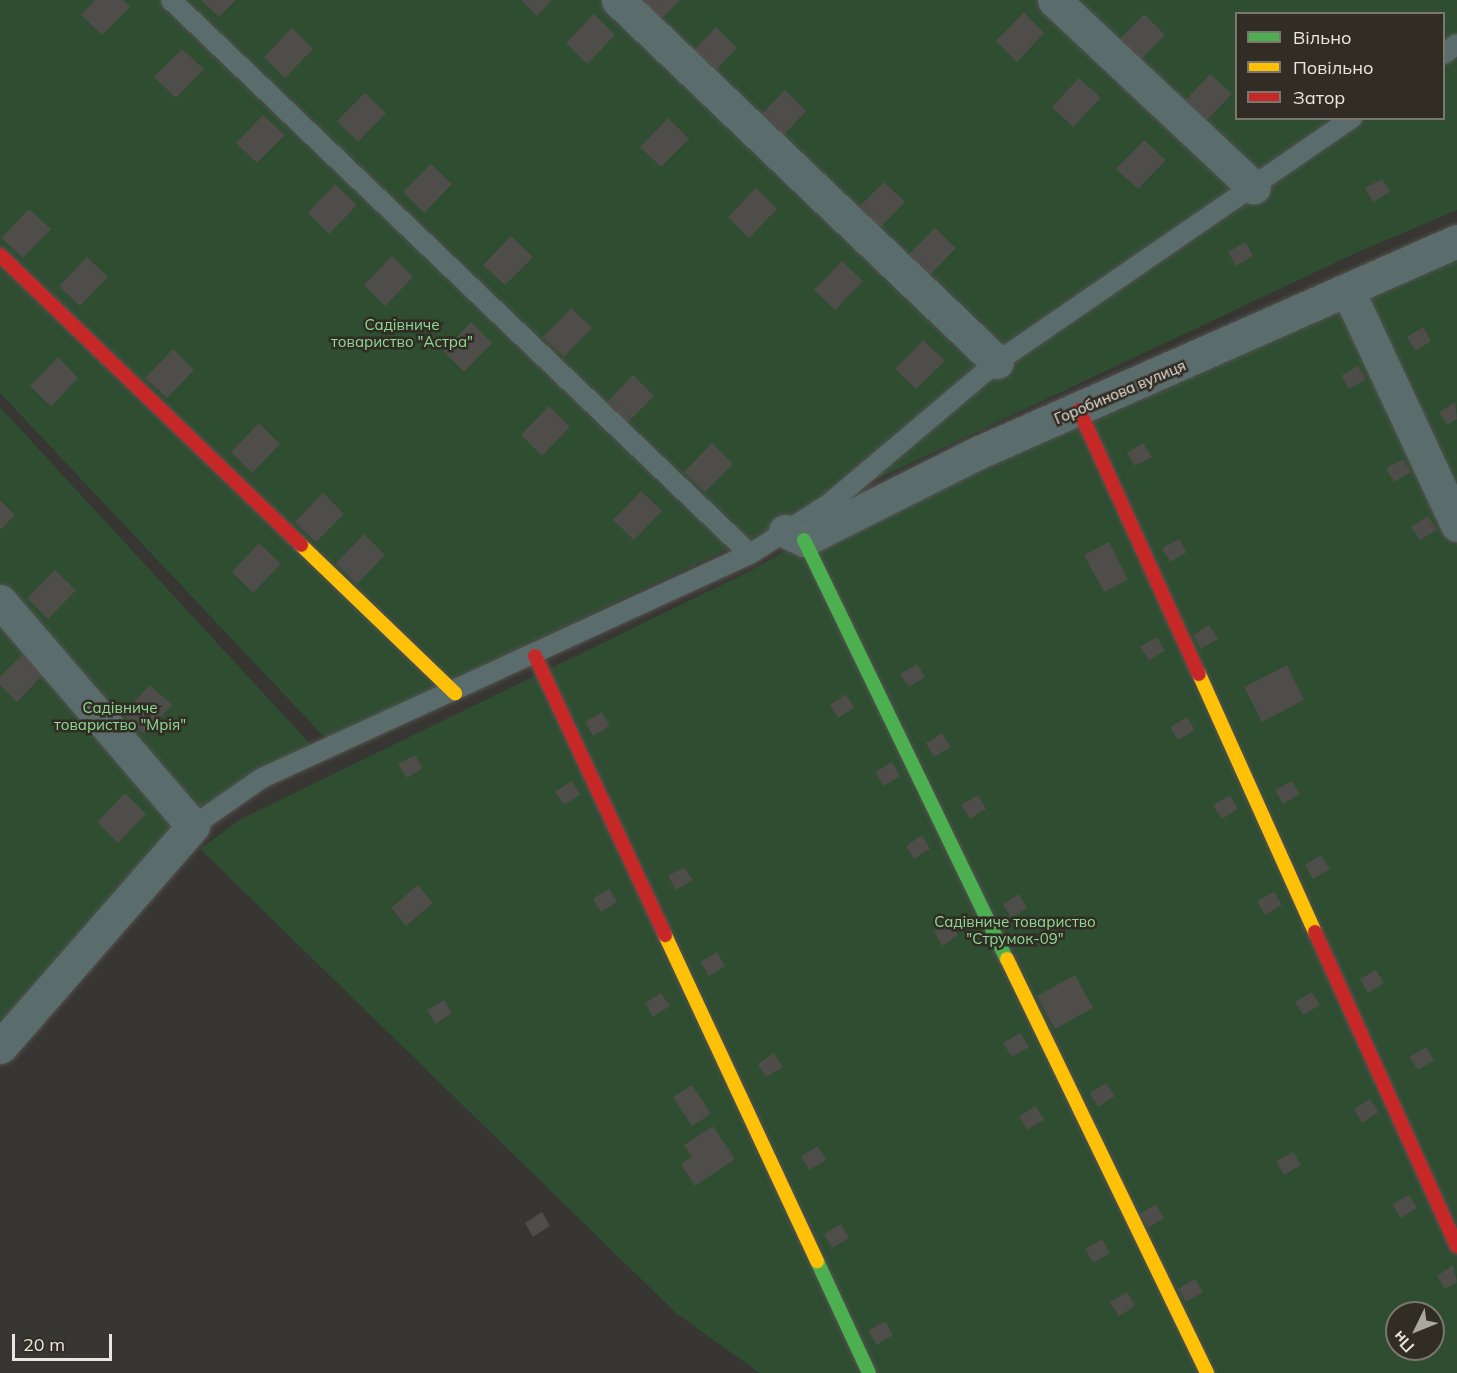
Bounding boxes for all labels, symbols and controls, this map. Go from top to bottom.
legend [1235,12,1445,120]
text: Вільно [1293,26,1351,49]
text: Повільно [1293,56,1373,79]
text: Затор [1293,86,1345,109]
park label: Садівниче товариство "Астра" [331,315,473,350]
street label: Горобинова вулиця [1052,356,1188,428]
park label: Садівниче товариство "Мрія" [54,698,186,733]
park label: Садівниче товариство "Струмок-09" [934,912,1096,947]
north arrow [1385,1301,1445,1361]
scale bar [15,1322,116,1360]
text: Пн [1388,1327,1418,1357]
text: 20 m [23,1333,65,1356]

